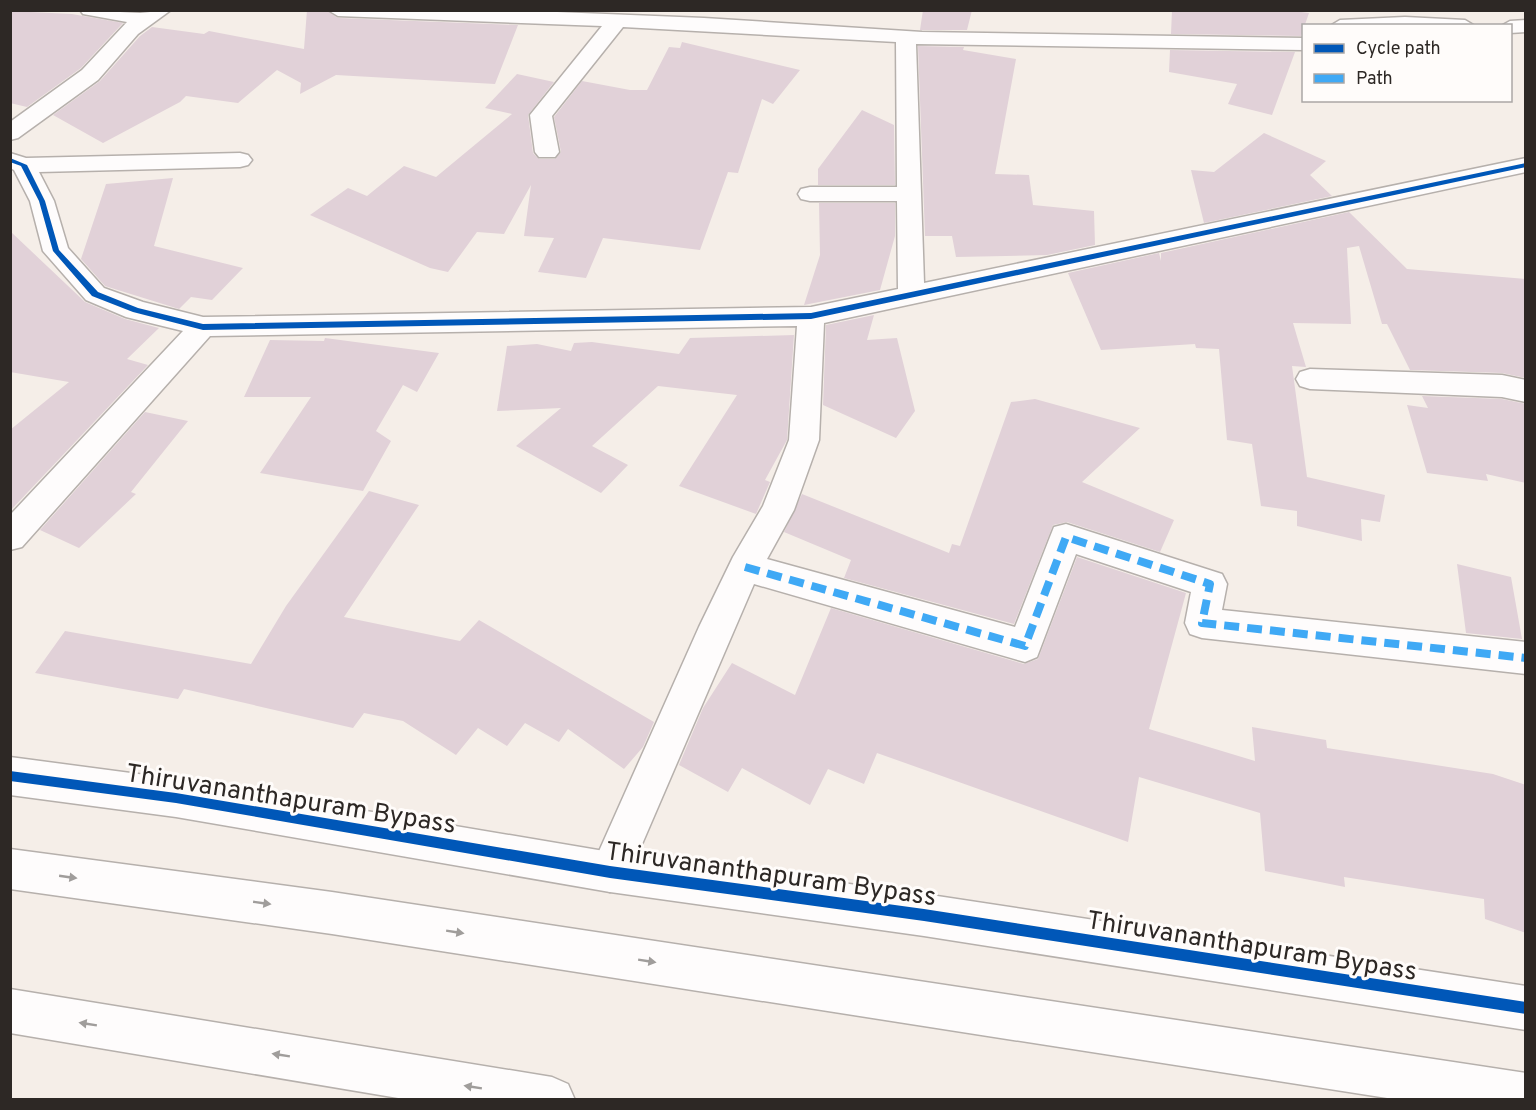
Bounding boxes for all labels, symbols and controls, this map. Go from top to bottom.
legend [1302,24,1512,102]
text: Cycle path [1356,38,1441,61]
text: Path [1356,68,1393,91]
street label: Thiruvananthapuram Bypass [123,758,458,843]
street label: Thiruvananthapuram Bypass [603,836,938,915]
one-way arrow [59,872,78,881]
one-way arrow [252,899,271,908]
street label: Thiruvananthapuram Bypass [1084,905,1419,990]
one-way arrow [445,927,464,936]
one-way arrow [638,957,657,966]
one-way arrow [79,1019,98,1028]
one-way arrow [271,1050,290,1059]
one-way arrow [464,1082,483,1091]

